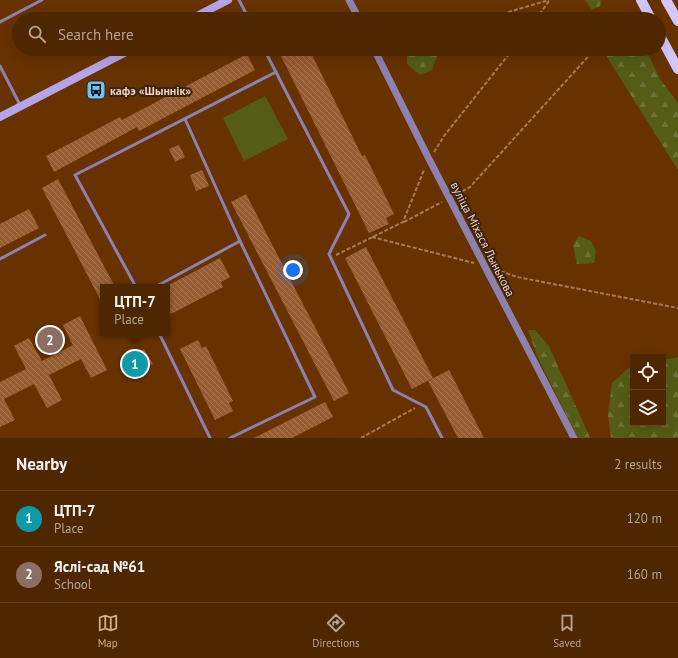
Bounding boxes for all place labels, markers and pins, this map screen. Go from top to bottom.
bus stop icon: кафэ «Шыннік» [85,79,107,101]
place label: кафэ «Шыннік» [110,83,191,98]
pin: 2 [37,325,63,355]
pin: 1 [122,349,148,379]

